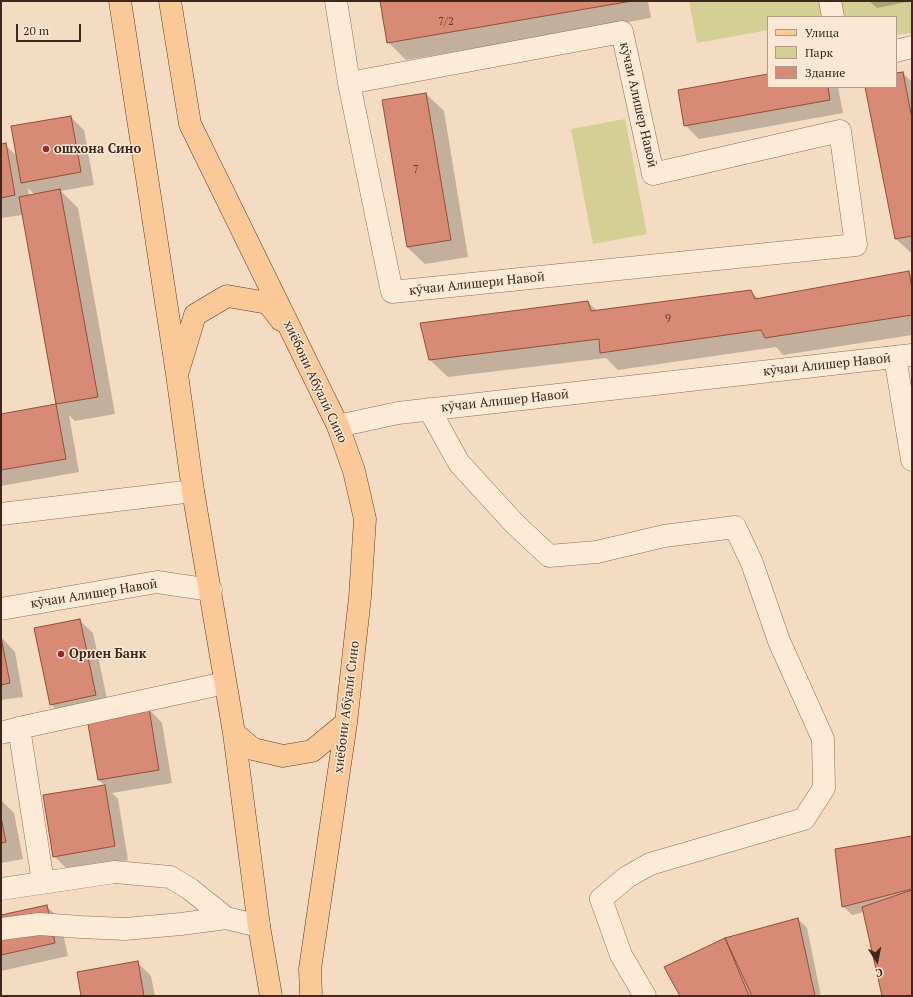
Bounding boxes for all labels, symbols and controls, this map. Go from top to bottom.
house number: 7/2 [438,15,454,29]
scale bar [18,16,83,42]
legend [767,16,897,88]
text: 20 m [23,23,49,38]
text: Улица [805,25,839,40]
street label: кӯчаи Алишер Навоӣ [616,41,660,169]
text: Парк [805,45,833,60]
text: Здание [805,65,845,80]
place label: ошхона Сино [54,141,141,157]
marker: ошхона Сино [41,144,51,154]
house number: 7 [413,163,419,177]
street label: кӯчаи Алишери Навоӣ [408,269,546,299]
house number: 9 [665,312,671,326]
street label: хиёбони Абӯалӣ Сино [280,318,350,446]
street label: кӯчаи Алишер Навоӣ [762,351,892,379]
street label: кӯчаи Алишер Навоӣ [440,387,570,415]
street label: кӯчаи Алишер Навоӣ [29,576,159,612]
street label: хиёбони Абӯалӣ Сино [331,640,363,774]
place label: Ориен Банк [69,646,146,662]
marker: Ориен Банк [56,649,66,659]
north arrow [857,941,897,981]
text: С [874,965,884,980]

